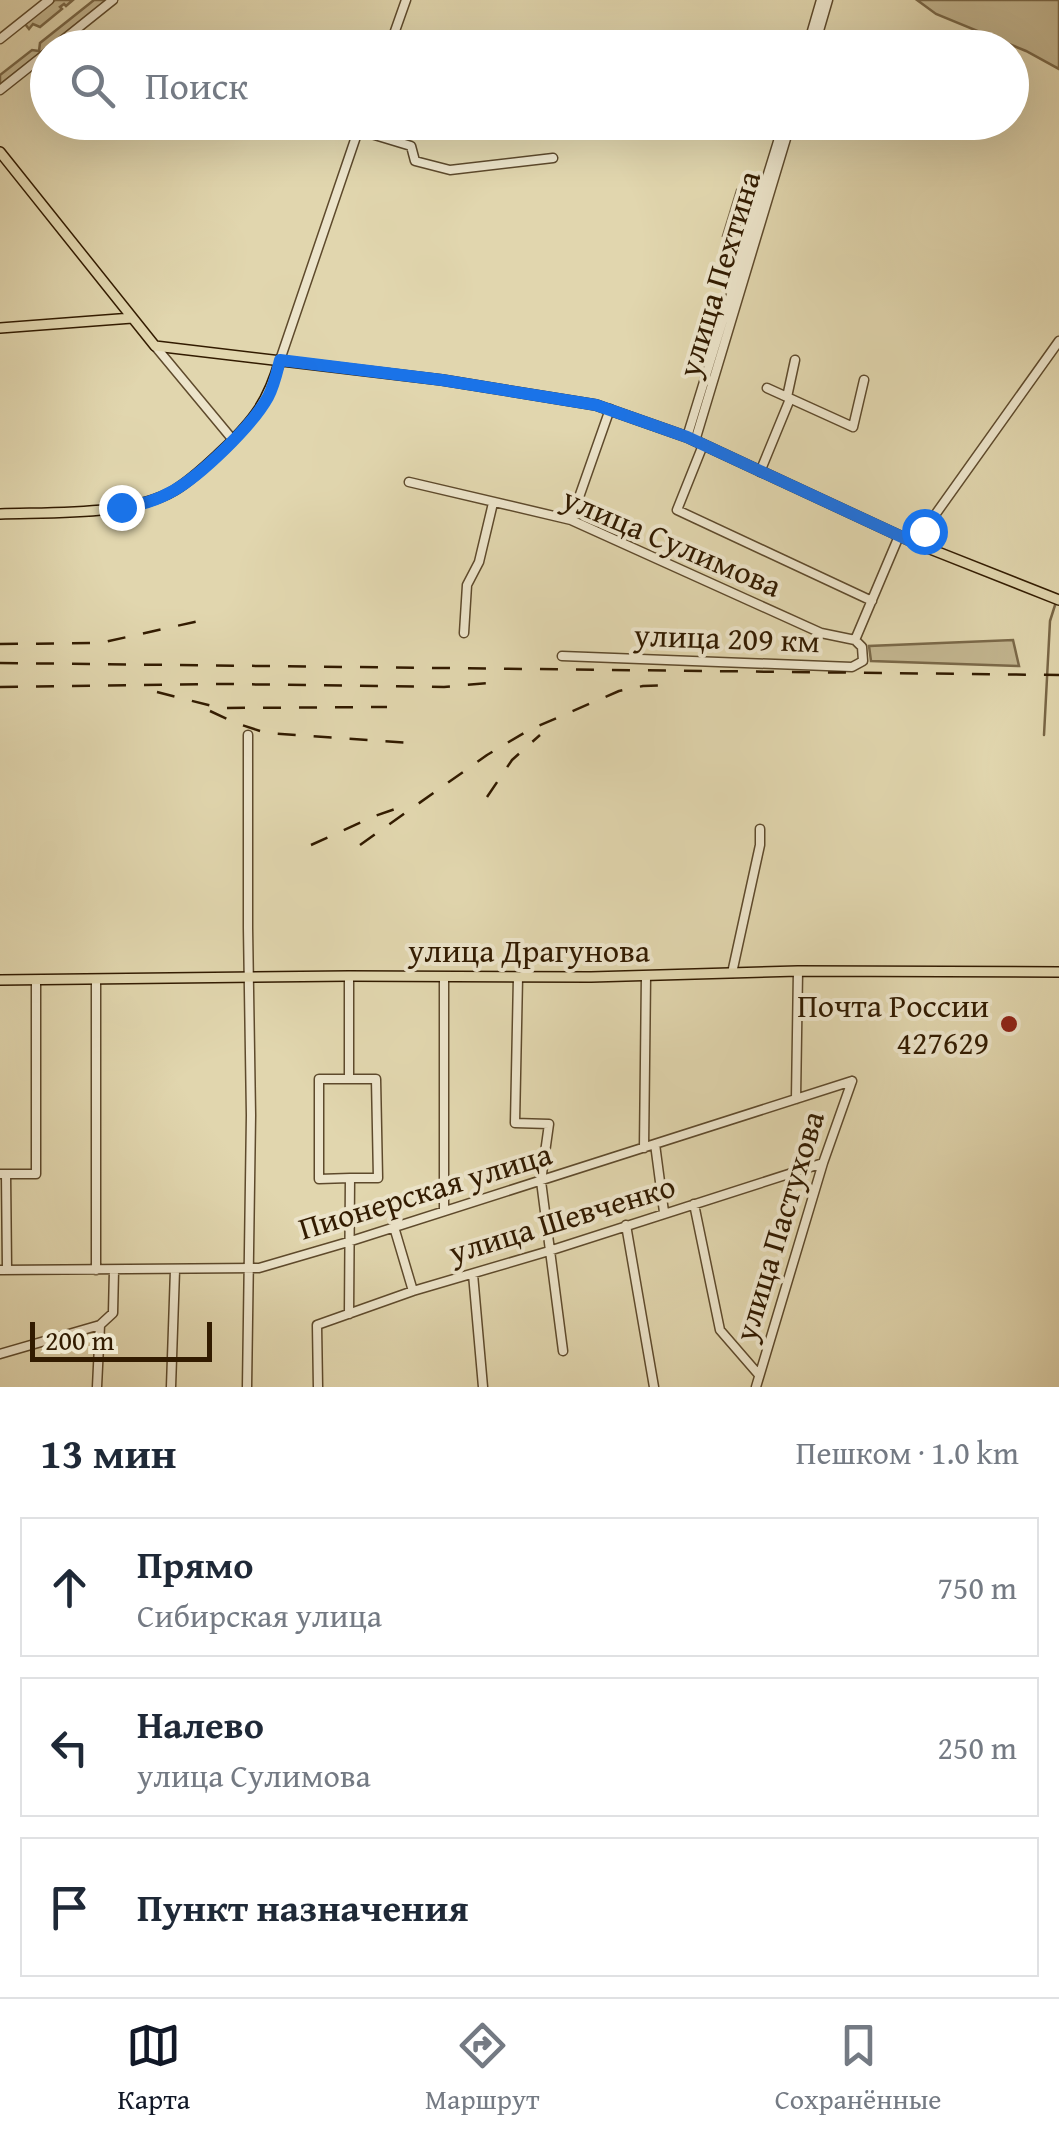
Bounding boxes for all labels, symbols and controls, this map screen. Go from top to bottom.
search box [30,30,1029,140]
text: Поиск [145,57,248,113]
icon: search [65,58,120,113]
street label: улица Пехтина [665,164,772,384]
street label: улица Сулимова [554,474,790,609]
route end [99,485,145,531]
route start [902,509,948,555]
street label: улица 209 км [632,611,821,664]
street label: улица Драгунова [407,927,651,974]
place label: Почта России 427629 [797,982,989,1066]
marker: Почта России 427629 [998,1013,1020,1035]
street label: улица Пастухова [721,1104,836,1348]
street label: Пионерская улица [292,1129,558,1251]
street label: улица Шевченко [442,1162,681,1276]
scale bar [30,1317,212,1362]
text: 200 m [45,1319,114,1360]
text: 13 мин [40,1422,177,1483]
text: Пешком · 1.0 km [796,1429,1019,1476]
text: Прямо [137,1536,253,1592]
icon: ahead [42,1560,97,1615]
text: 750 m [938,1564,1017,1611]
text: Сибирская улица [137,1592,382,1639]
text: Налево [137,1696,264,1752]
icon: left [42,1720,97,1775]
text: 250 m [938,1724,1017,1771]
text: улица Сулимова [137,1752,371,1799]
text: Пункт назначения [137,1879,469,1935]
icon: arrive [42,1880,97,1935]
tab: Карта [118,2018,190,2119]
tab: Маршрут [425,2018,540,2119]
tab: Сохранённые [775,2018,941,2119]

